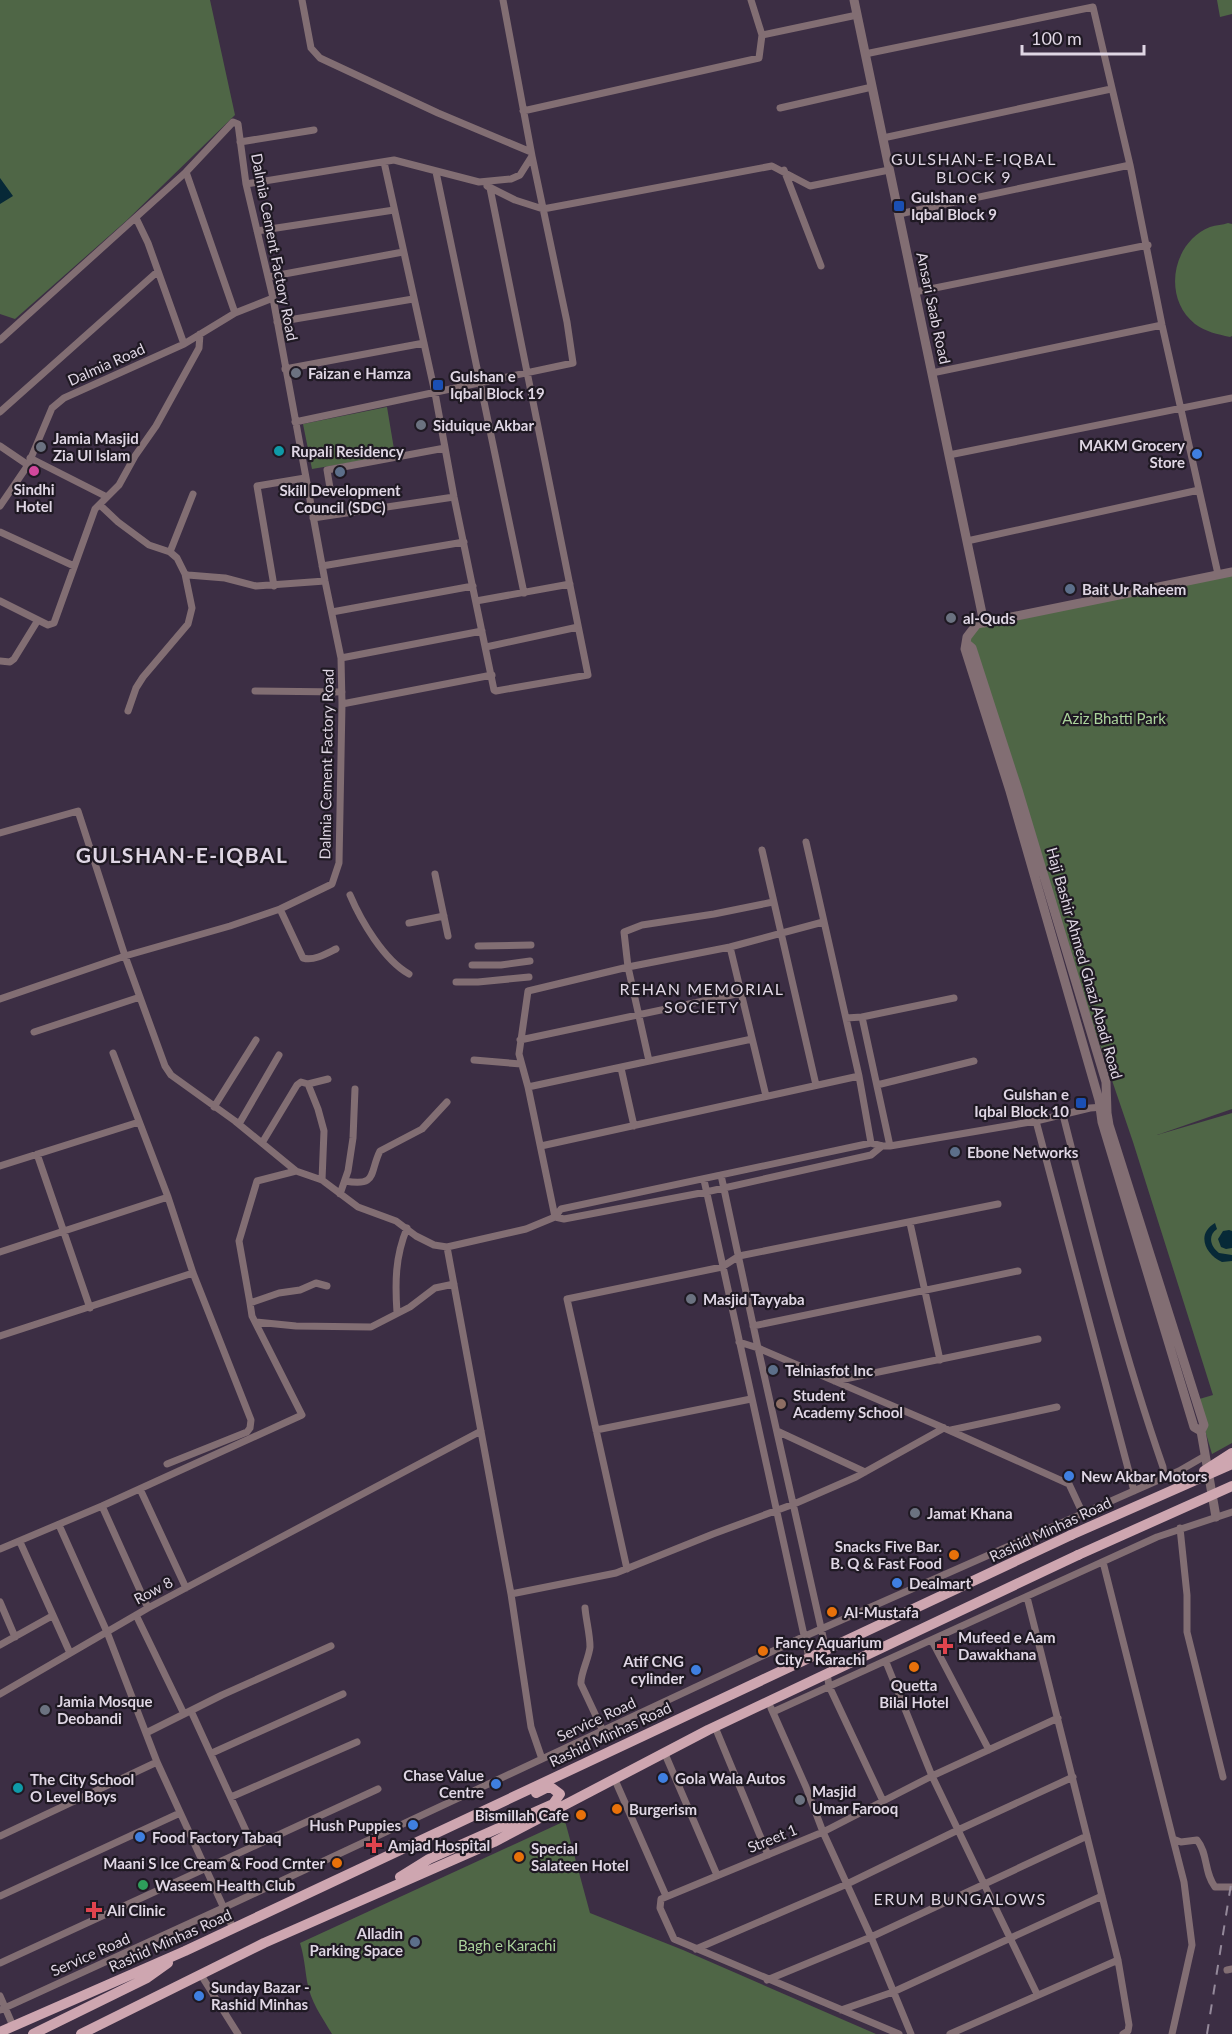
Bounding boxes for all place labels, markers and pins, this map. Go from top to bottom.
place label: Gulshan e Iqbal Block 9 [911,188,997,223]
marker: Gulshan e Iqbal Block 9 [892,199,906,213]
place label: Faizan e Hamza [308,364,411,382]
marker: Faizan e Hamza [289,366,303,380]
place label: Gulshan e Iqbal Block 19 [450,367,545,402]
marker: Gulshan e Iqbal Block 19 [431,378,445,392]
place label: Siduique Akbar [433,416,534,434]
marker: Siduique Akbar [414,418,428,432]
place label: Jamia Masjid Zia Ul Islam [53,429,139,464]
place label: MAKM Grocery Store [1079,436,1185,471]
marker: Jamia Masjid Zia Ul Islam [34,440,48,454]
place label: Rupali Residency [291,442,404,460]
marker: Rupali Residency [272,444,286,458]
marker: MAKM Grocery Store [1190,447,1204,461]
marker: Sindhi Hotel [27,464,41,478]
marker: Skill Development Council (SDC) [333,465,347,479]
place label: Sindhi Hotel [13,480,55,515]
place label: Skill Development Council (SDC) [279,481,401,516]
place label: Bait Ur Raheem [1082,580,1186,598]
marker: Bait Ur Raheem [1063,582,1077,596]
place label: al-Quds [963,609,1016,627]
marker: al-Quds [944,611,958,625]
place label: Gulshan e Iqbal Block 10 [974,1085,1069,1120]
marker: Gulshan e Iqbal Block 10 [1074,1096,1088,1110]
place label: Ebone Networks [967,1143,1079,1161]
marker: Ebone Networks [948,1145,962,1159]
place label: Masjid Tayyaba [703,1290,805,1308]
marker: Masjid Tayyaba [684,1292,698,1306]
place label: Telniasfot Inc [785,1361,873,1379]
marker: Telniasfot Inc [766,1363,780,1377]
place label: Student Academy School [792,1386,903,1421]
marker: Student Academy School [774,1397,788,1411]
place label: New Akbar Motors [1081,1467,1208,1485]
marker: New Akbar Motors [1062,1469,1076,1483]
place label: Jamat Khana [927,1504,1013,1522]
marker: Jamat Khana [908,1506,922,1520]
place label: Snacks Five Bar. B. Q & Fast Food [830,1537,942,1572]
marker: Snacks Five Bar. B. Q & Fast Food [947,1548,961,1562]
place label: Dealmart [909,1574,971,1592]
marker: Dealmart [890,1576,904,1590]
place label: Al-Mustafa [843,1603,919,1621]
marker: Al-Mustafa [825,1605,839,1619]
place label: Mufeed e Aam Dawakhana [958,1628,1056,1663]
place label: Fancy Aquarium City - Karachi [775,1633,882,1668]
marker: Mufeed e Aam Dawakhana [936,1637,954,1655]
marker: Fancy Aquarium City - Karachi [756,1644,770,1658]
place label: Atif CNG cylinder [622,1652,684,1687]
marker: Quetta Bilal Hotel [907,1660,921,1674]
marker: Atif CNG cylinder [689,1663,703,1677]
place label: Quetta Bilal Hotel [879,1676,949,1711]
place label: Jamia Mosque Deobandi [57,1692,153,1727]
marker: Jamia Mosque Deobandi [38,1703,52,1717]
place label: Chase Value Centre [403,1766,484,1801]
place label: Gola Wala Autos [675,1769,786,1787]
place label: The City School O Level Boys [30,1770,134,1805]
marker: Gola Wala Autos [656,1771,670,1785]
marker: Chase Value Centre [489,1777,503,1791]
marker: The City School O Level Boys [11,1781,25,1795]
place label: Masjid Umar Farooq [812,1782,898,1817]
marker: Masjid Umar Farooq [793,1793,807,1807]
place label: Burgerism [629,1800,697,1818]
marker: Burgerism [610,1802,624,1816]
place label: Bismillah Cafe [475,1806,569,1824]
marker: Bismillah Cafe [574,1808,588,1822]
place label: Hush Puppies [309,1816,401,1834]
marker: Hush Puppies [406,1818,420,1832]
place label: Food Factory Tabaq [152,1828,282,1846]
marker: Food Factory Tabaq [133,1830,147,1844]
marker: Amjad Hospital [365,1836,383,1854]
place label: Amjad Hospital [387,1836,490,1854]
place label: Special Salateen Hotel [531,1839,629,1874]
marker: Special Salateen Hotel [512,1850,526,1864]
place label: Maani S Ice Cream & Food Crnter [103,1854,325,1872]
marker: Maani S Ice Cream & Food Crnter [330,1856,344,1870]
place label: Waseem Health Club [155,1876,295,1894]
marker: Waseem Health Club [136,1878,150,1892]
marker: Ali Clinic [85,1901,103,1919]
place label: Ali Clinic [106,1901,166,1919]
place label: Alladin Parking Space [310,1924,403,1959]
marker: Alladin Parking Space [408,1935,422,1949]
place label: Sunday Bazar - Rashid Minhas [211,1978,310,2013]
marker: Sunday Bazar - Rashid Minhas [192,1989,206,2003]

